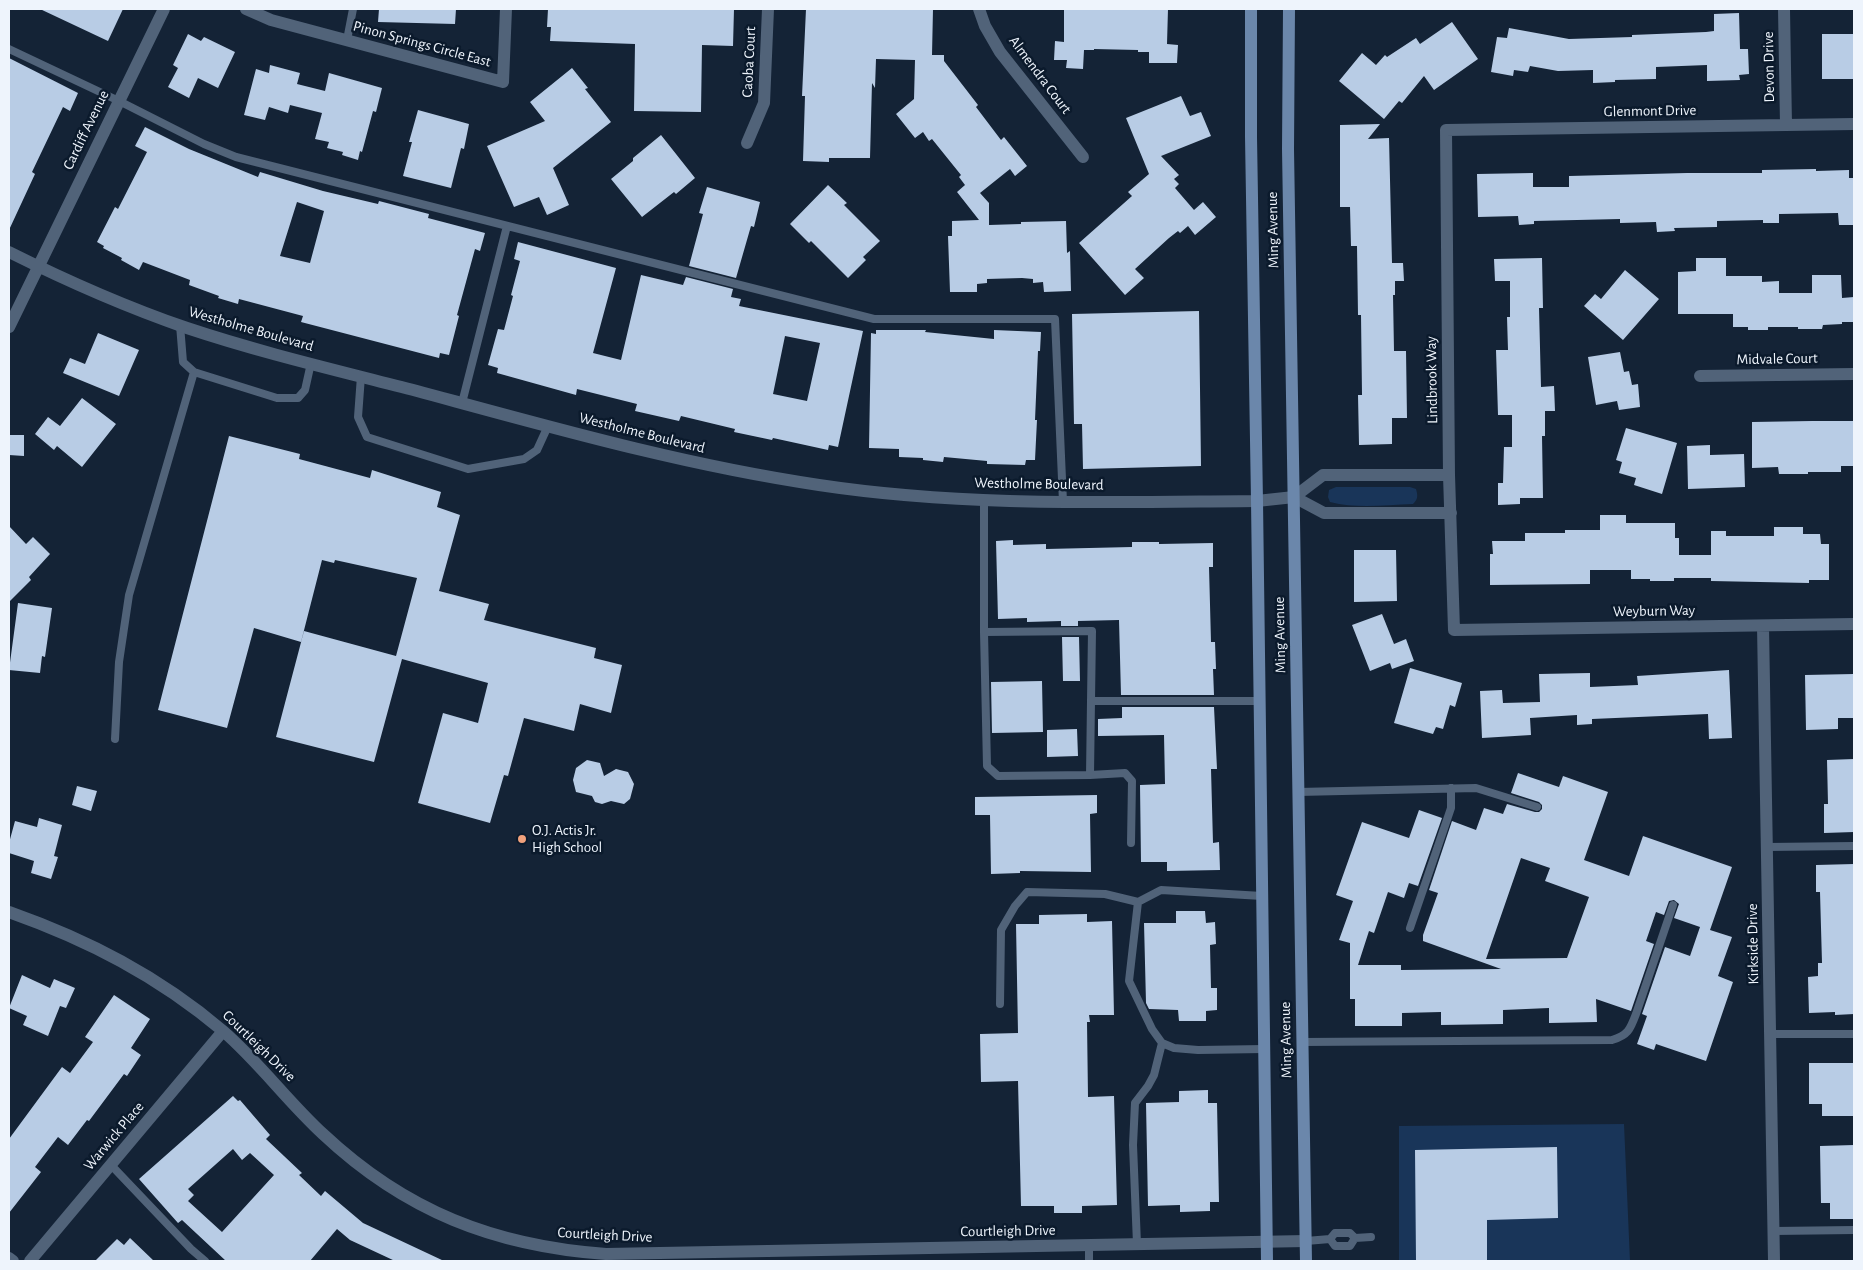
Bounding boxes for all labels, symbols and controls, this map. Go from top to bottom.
street label: Pinon Springs Circle East [351,17,493,71]
street label: Caoba Court [738,26,760,98]
street label: Devon Drive [1759,31,1779,103]
street label: Almendra Court [1005,32,1075,118]
street label: Cardiff Avenue [59,87,113,173]
street label: Glenmont Drive [1604,101,1696,121]
street label: Ming Avenue [1263,191,1283,269]
street label: Westholme Boulevard [186,303,316,355]
street label: Lindbrook Way [1422,336,1442,424]
street label: Midvale Court [1736,349,1818,369]
street label: Westholme Boulevard [577,409,707,457]
street label: Westholme Boulevard [974,474,1104,494]
street label: Ming Avenue [1270,596,1290,674]
street label: Weyburn Way [1613,601,1695,621]
place label: O.J. Actis Jr. High School [532,821,602,856]
marker: O.J. Actis Jr. High School [516,833,528,845]
street label: Kirkside Drive [1743,903,1763,985]
street label: Ming Avenue [1276,1001,1296,1079]
street label: Courtleigh Drive [219,1007,299,1085]
street label: Warwick Place [80,1098,148,1174]
street label: Courtleigh Drive [960,1221,1056,1241]
street label: Courtleigh Drive [557,1224,653,1246]

